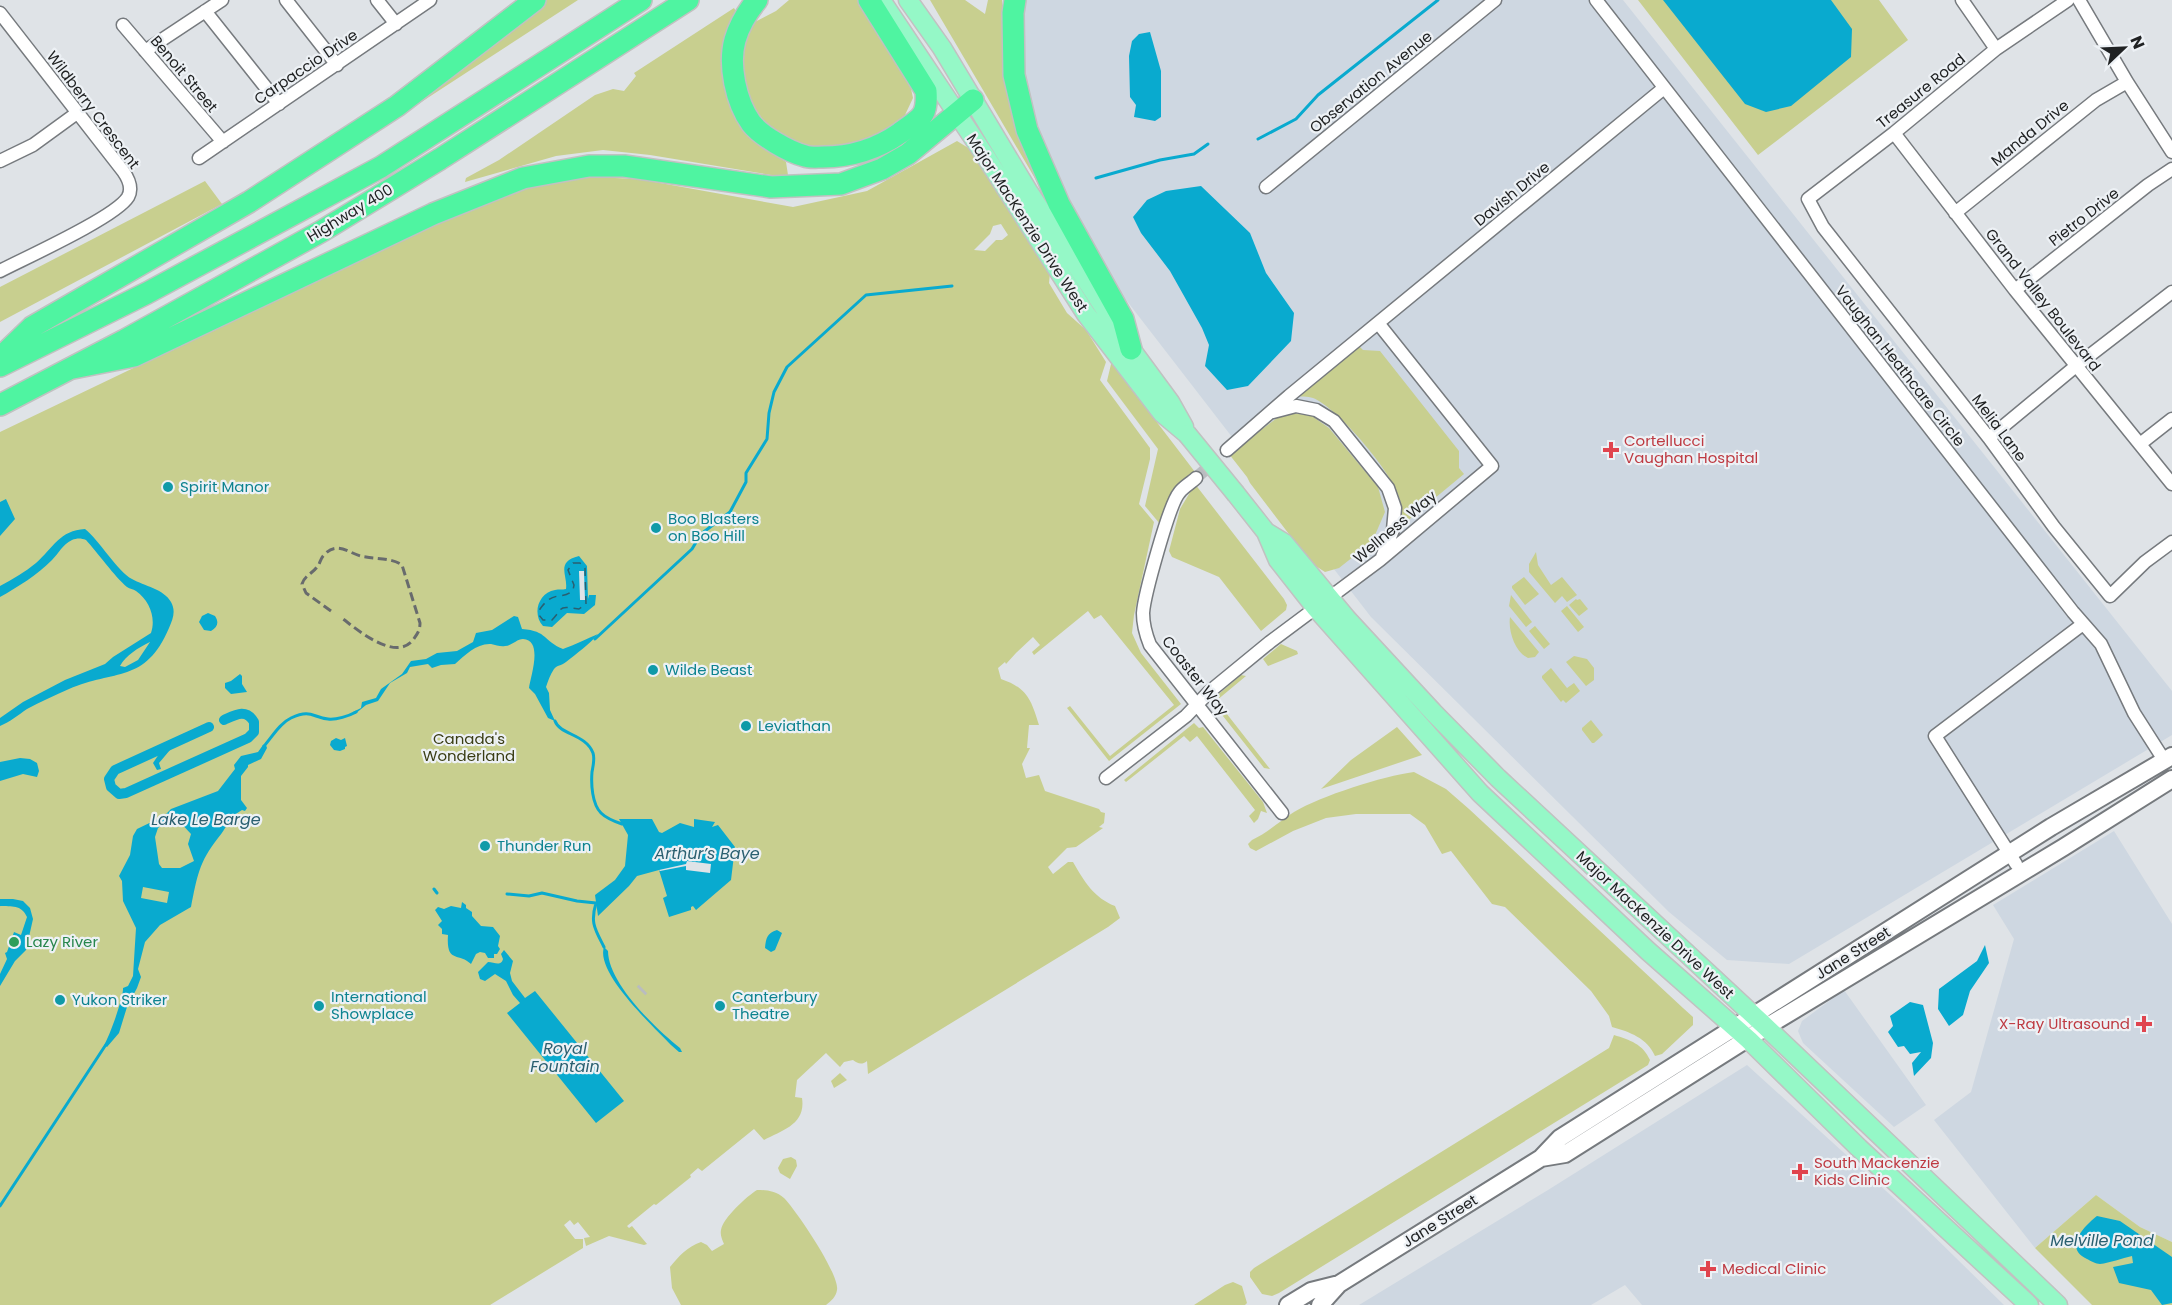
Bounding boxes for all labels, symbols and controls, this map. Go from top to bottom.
north arrow [2094,18,2154,78]
street label: Carpaccio Drive [250,24,362,109]
street label: Observation Avenue [1305,26,1436,138]
street label: Benoit Street [146,31,223,117]
text: N [2124,32,2150,52]
street label: Wildberry Crescent [42,46,145,173]
street label: Treasure Road [1872,48,1969,133]
street label: Manda Drive [1986,95,2073,171]
street label: Major MacKenzie Drive West [962,129,1093,316]
street label: Davish Drive [1469,157,1554,231]
street label: Highway 400 [303,179,397,247]
street label: Pietro Drive [2044,182,2123,251]
street label: Grand Valley Boulevard [1981,224,2106,376]
street label: Vaughan Heathcare Circle [1831,281,1970,451]
street label: Melia Lane [1967,390,2032,466]
place label: Cortellucci Vaughan Hospital [1624,430,1758,468]
marker: Cortellucci Vaughan Hospital [1602,441,1620,459]
place label: Spirit Manor [180,476,270,497]
marker: Spirit Manor [161,480,175,494]
street label: Wellness Way [1348,485,1441,568]
place label: Boo Blasters on Boo Hill [668,508,760,546]
marker: Boo Blasters on Boo Hill [649,521,663,535]
street label: Coaster Way [1157,631,1234,721]
place label: Wilde Beast [665,659,752,680]
marker: Wilde Beast [646,663,660,677]
place label: Leviathan [758,715,831,736]
marker: Leviathan [739,719,753,733]
park label: Canada's Wonderland [423,728,515,766]
water label: Lake Le Barge [151,808,261,831]
place label: Thunder Run [497,835,591,856]
marker: Thunder Run [478,839,492,853]
water label: Arthur’s Baye [653,842,760,865]
street label: Major MacKenzie Drive West [1572,846,1739,1003]
street label: Jane Street [1811,921,1894,984]
place label: Lazy River [26,931,98,952]
marker: Lazy River [7,935,21,949]
place label: International Showplace [331,986,427,1024]
place label: Canterbury Theatre [732,986,818,1024]
place label: Yukon Striker [72,989,168,1010]
marker: Yukon Striker [53,993,67,1007]
marker: International Showplace [312,999,326,1013]
marker: Canterbury Theatre [713,999,727,1013]
place label: X-Ray Ultrasound [1999,1013,2130,1034]
marker: X-Ray Ultrasound [2135,1015,2153,1033]
water label: Royal Fountain [530,1037,600,1078]
place label: South Mackenzie Kids Clinic [1814,1152,1940,1190]
marker: South Mackenzie Kids Clinic [1791,1163,1809,1181]
street label: Jane Street [1398,1189,1481,1252]
water label: Melville Pond [2050,1229,2154,1252]
place label: Medical Clinic [1722,1258,1826,1279]
marker: Medical Clinic [1699,1260,1717,1278]

